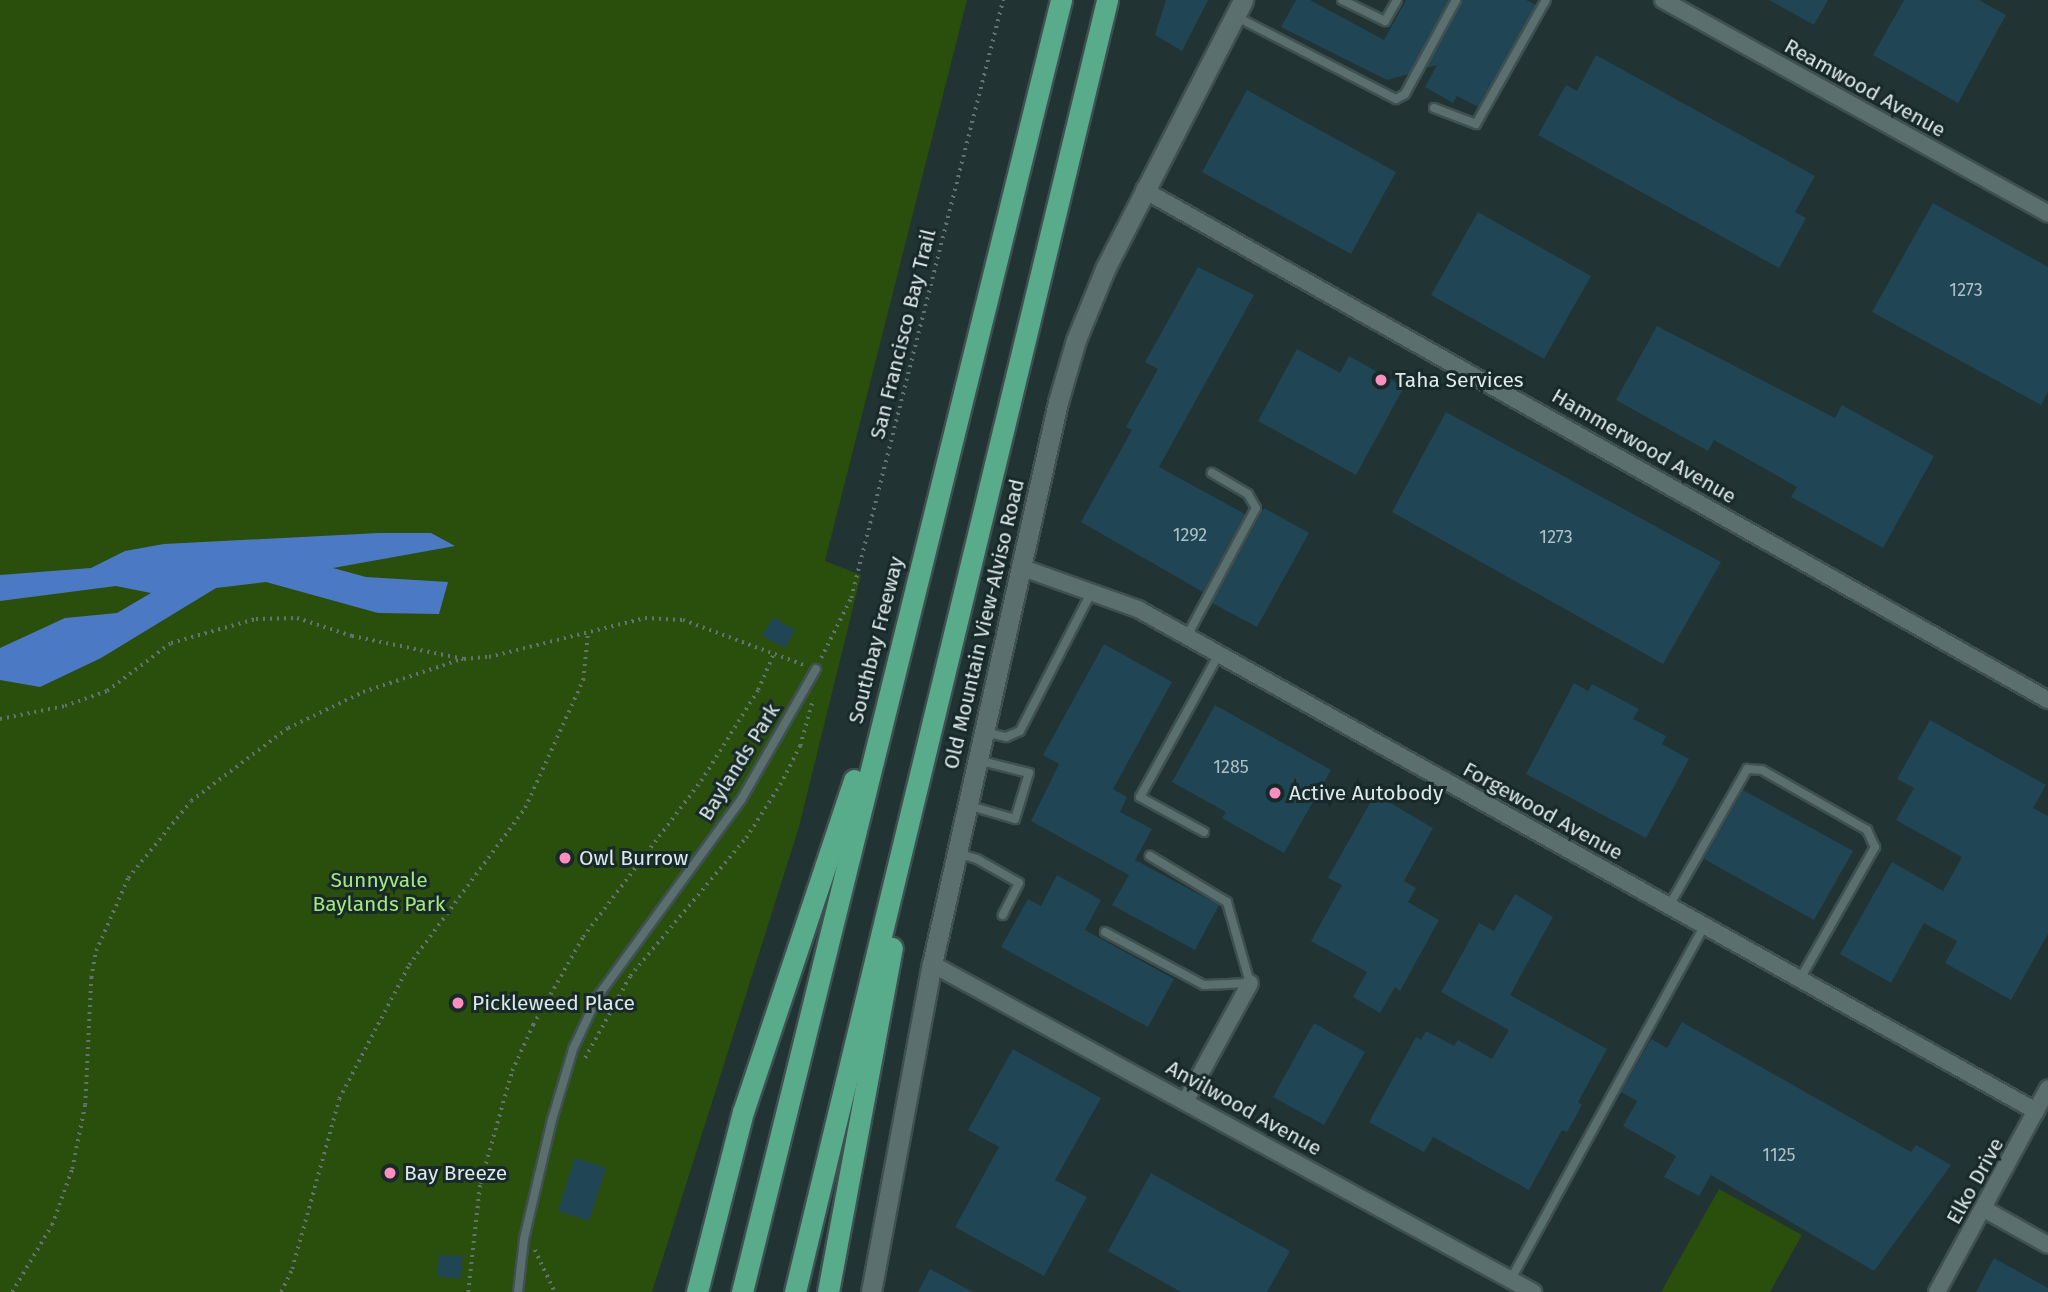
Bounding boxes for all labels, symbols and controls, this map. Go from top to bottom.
street label: Reamwood Avenue [1780,33,1950,143]
street label: San Francisco Bay Trail [865,226,941,442]
house number: 1273 [1949,279,1983,301]
place label: Taha Services [1395,367,1524,393]
marker: Taha Services [1373,372,1389,388]
street label: Hammerwood Avenue [1547,383,1741,509]
street label: Old Mountain View-Alviso Road [938,476,1030,772]
house number: 1292 [1173,524,1207,546]
house number: 1273 [1539,526,1573,548]
street label: Southbay Freeway [843,554,909,726]
street label: Baylands Park [693,699,785,825]
house number: 1285 [1213,756,1249,778]
street label: Forgewood Avenue [1459,757,1627,865]
place label: Active Autobody [1289,780,1443,806]
marker: Active Autobody [1267,785,1283,801]
place label: Owl Burrow [579,845,688,871]
marker: Owl Burrow [557,850,573,866]
park label: Sunnyvale Baylands Park [312,867,446,917]
place label: Pickleweed Place [472,990,635,1016]
marker: Pickleweed Place [450,995,466,1011]
street label: Anvilwood Avenue [1162,1055,1326,1161]
street label: Elko Drive [1941,1133,2009,1229]
house number: 1125 [1762,1144,1796,1166]
place label: Bay Breeze [404,1160,507,1186]
marker: Bay Breeze [382,1165,398,1181]

